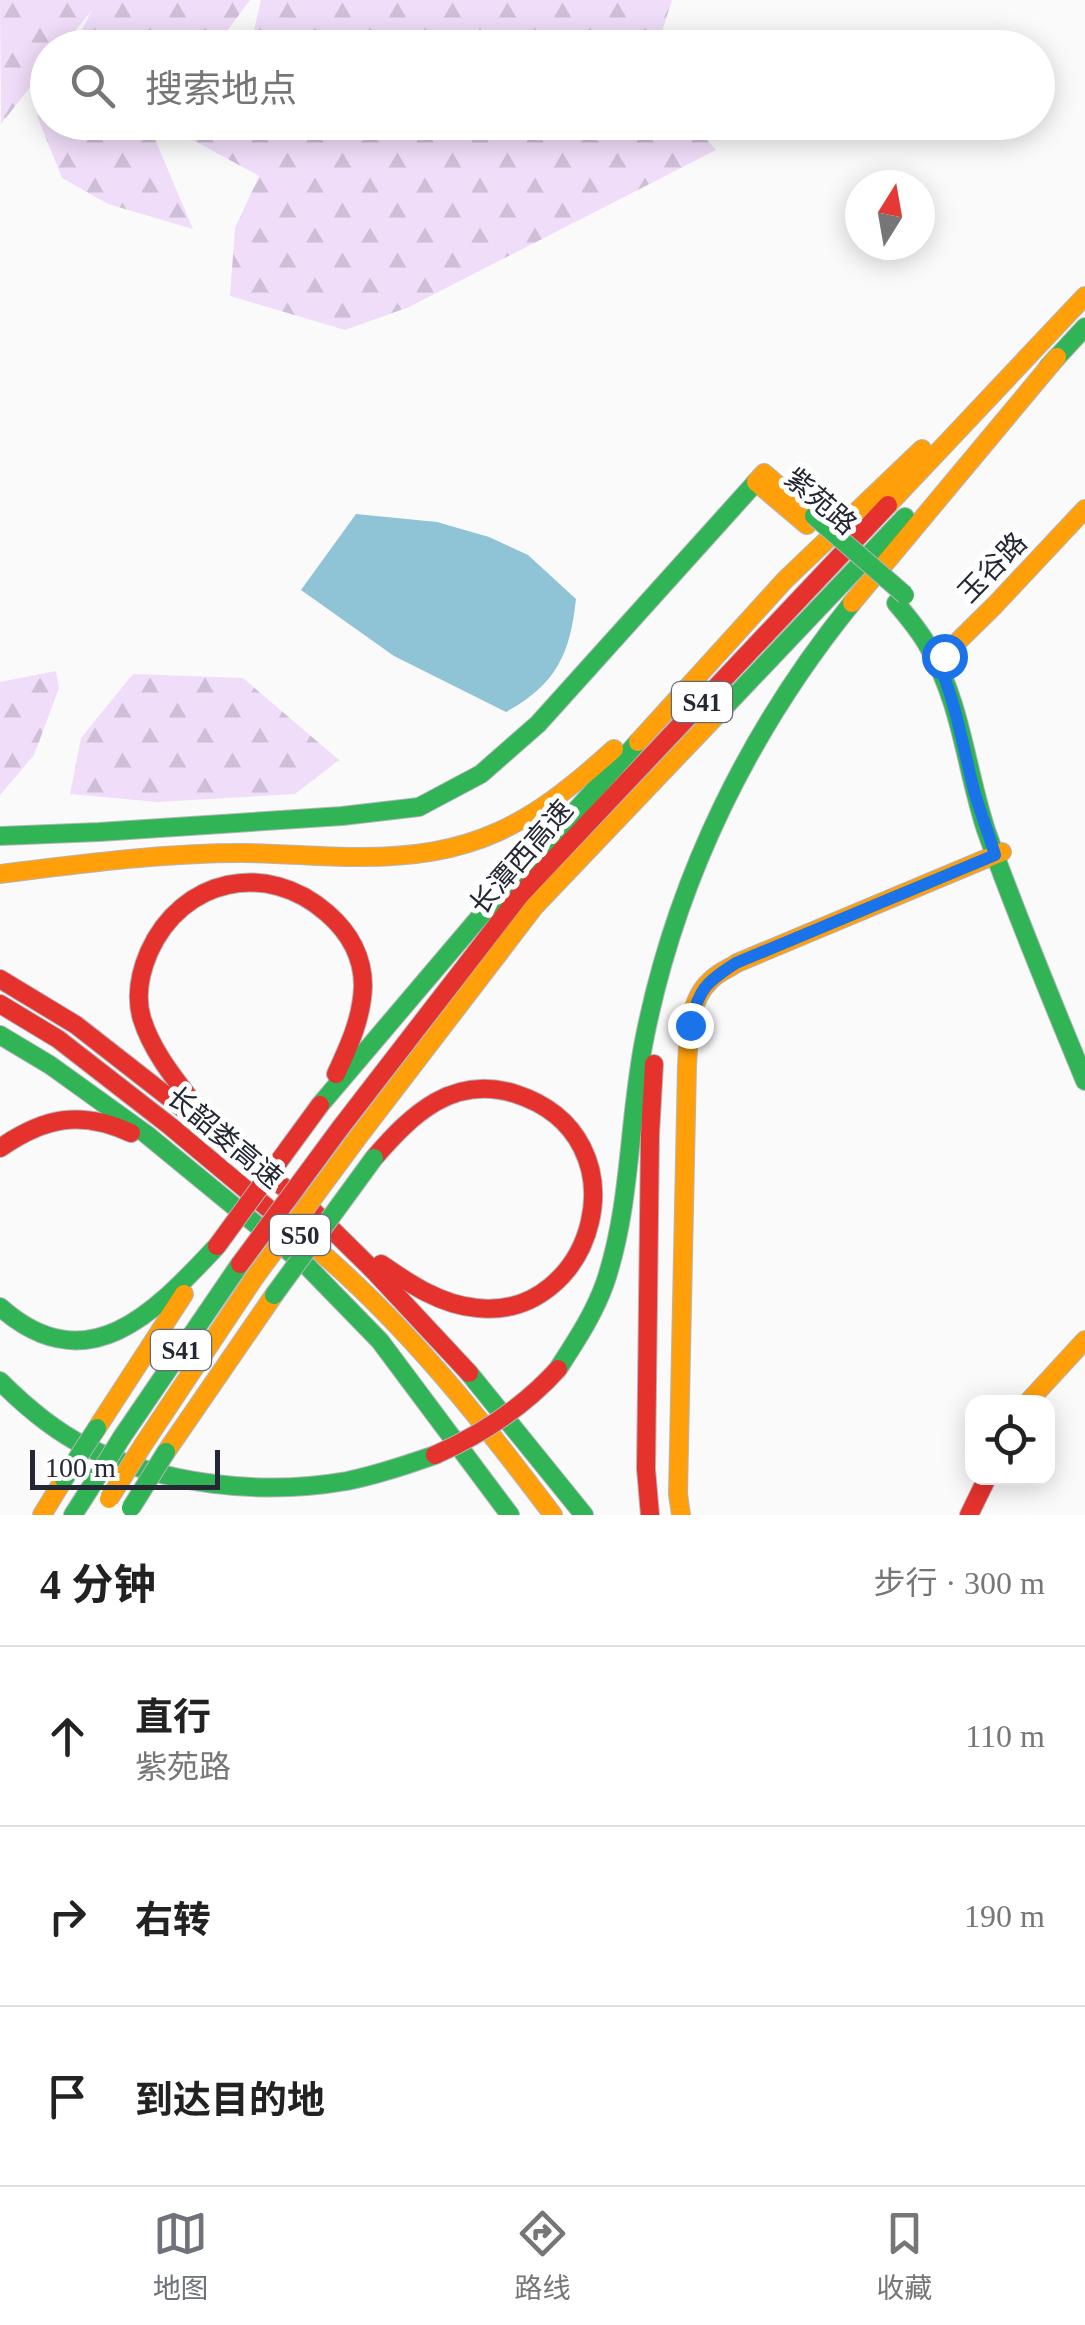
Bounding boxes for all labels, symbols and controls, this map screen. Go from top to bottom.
search box [30,30,1055,140]
icon: search [65,58,120,113]
text: 搜索地点 [145,68,297,110]
north arrow [845,170,935,260]
street label: 紫苑路 [779,462,863,541]
street label: 玉谷路 [952,526,1033,608]
route start [922,634,968,680]
road number: S41 [672,682,732,722]
street label: 长潭西高速 [464,794,579,920]
route end [668,1003,714,1049]
street label: 长韶娄高速 [161,1081,288,1194]
road number: S50 [270,1215,330,1255]
road number: S41 [151,1330,211,1370]
map controls [965,1395,1055,1485]
button: locate [965,1395,1055,1485]
scale bar [30,1445,220,1490]
text: 100 m [45,1452,116,1483]
text: 4 分钟 [40,1562,156,1608]
text: 步行 · 300 m [873,1565,1045,1601]
text: 直行 [135,1696,211,1738]
icon: ahead [40,1709,95,1764]
text: 110 m [965,1718,1045,1754]
text: 紫苑路 [135,1749,231,1785]
icon: right [40,1889,95,1944]
text: 190 m [964,1898,1045,1934]
text: 右转 [135,1899,211,1941]
icon: arrive [40,2069,95,2124]
text: 到达目的地 [135,2079,325,2121]
tab: 地图 [153,2206,209,2306]
tab: 路线 [514,2206,570,2306]
tab: 收藏 [876,2206,932,2306]

